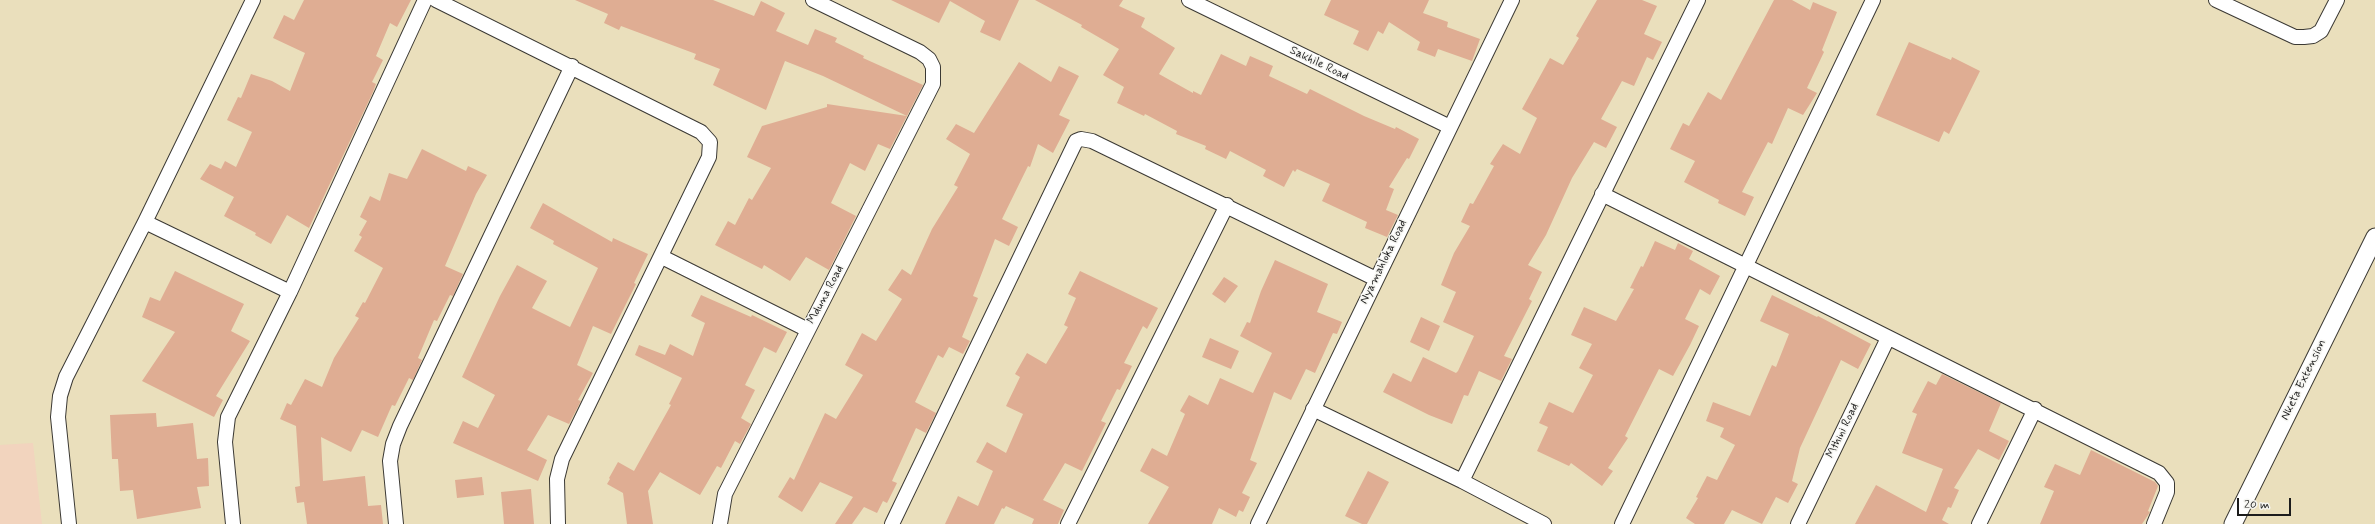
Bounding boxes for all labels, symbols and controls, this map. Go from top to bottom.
street label: Sakhile Road [1287,44,1351,84]
street label: Nyamahloka Road [1357,217,1411,307]
street label: Mduna Road [805,263,847,327]
street label: Nketa Extension [2278,337,2330,423]
street label: Mthini Road [1823,401,1863,461]
scale bar [2239,490,2293,516]
text: 20 m [2244,497,2270,513]

